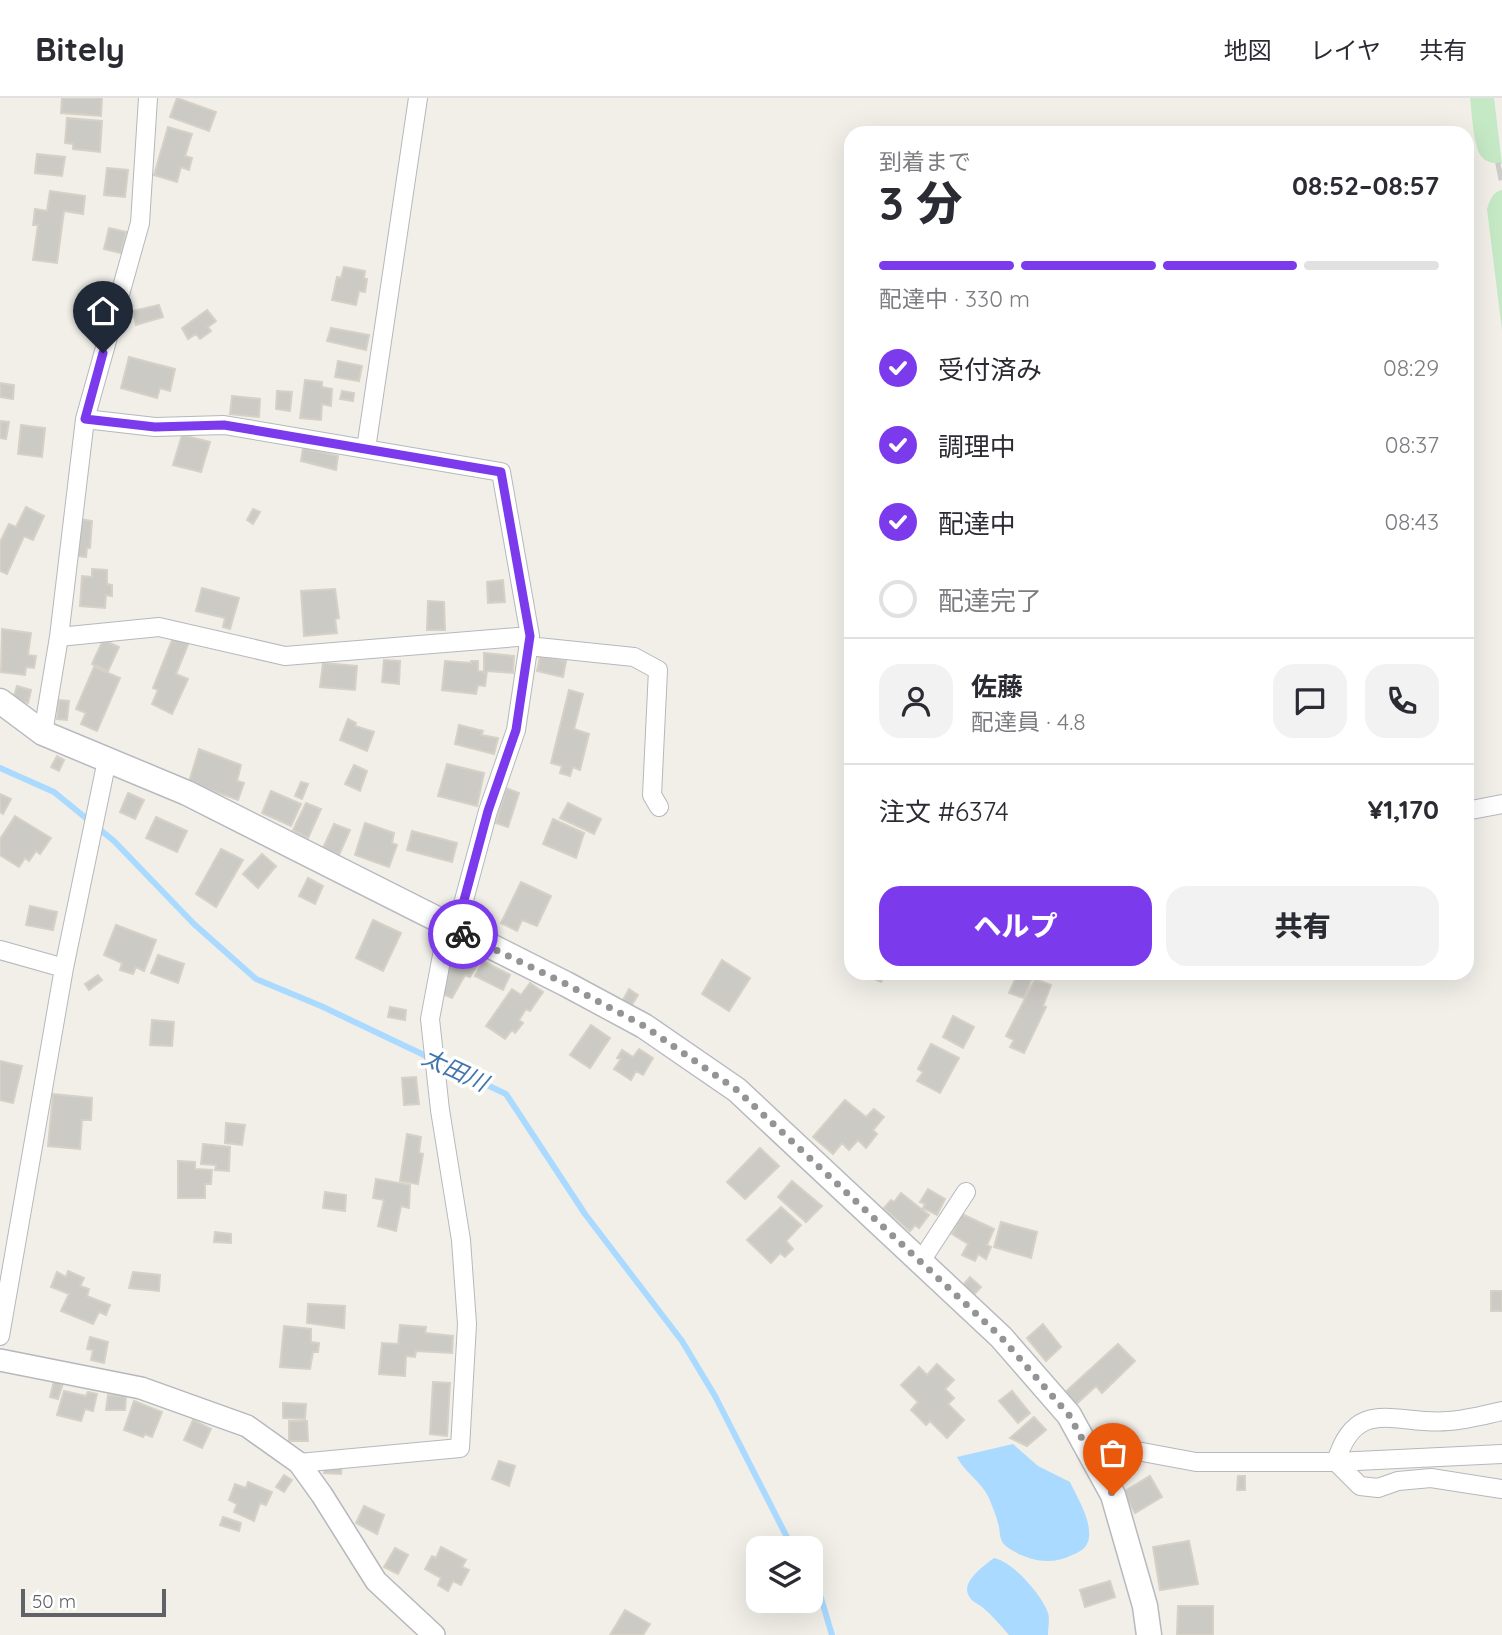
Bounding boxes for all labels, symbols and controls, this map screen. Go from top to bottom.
text: Bitely [35,28,125,69]
text: 地図 [1224,35,1272,65]
text: レイヤ [1310,35,1381,65]
text: 共有 [1419,35,1467,65]
text: 到着まで [879,147,971,176]
text: 08:52–08:57 [1292,169,1439,202]
text: 3 分 [879,174,963,232]
pin [73,281,133,353]
text: 配達中 · 330 m [879,284,1030,313]
icon: home [84,292,122,330]
icon: check [879,349,917,387]
text: 受付済み [938,353,1042,386]
text: 08:29 [1383,353,1439,382]
icon: check [879,426,917,464]
text: 調理中 [938,430,1016,463]
text: 08:37 [1385,430,1439,459]
icon: check [879,503,917,541]
text: 配達中 [938,507,1016,540]
text: 08:43 [1384,507,1439,536]
text: 配達完了 [938,584,1042,617]
button: person [879,664,953,738]
button: chat [1273,664,1347,738]
button: phone [1365,664,1439,738]
text: 佐藤 [971,670,1023,703]
text: 配達員 · 4.8 [971,707,1086,736]
text: ¥1,170 [1368,793,1439,826]
text: 注文 #6374 [879,795,1009,828]
button: ヘルプ [879,886,1152,966]
button: 共有 [1166,886,1439,966]
courier [428,899,498,969]
icon: bike [444,915,482,953]
water label: 太田川 [418,1042,495,1099]
pin [1083,1423,1143,1495]
icon: bag [1094,1434,1132,1472]
map controls [746,1536,823,1613]
button: layers [746,1536,823,1613]
scale bar [21,1586,166,1618]
text: 50 m [32,1589,76,1613]

